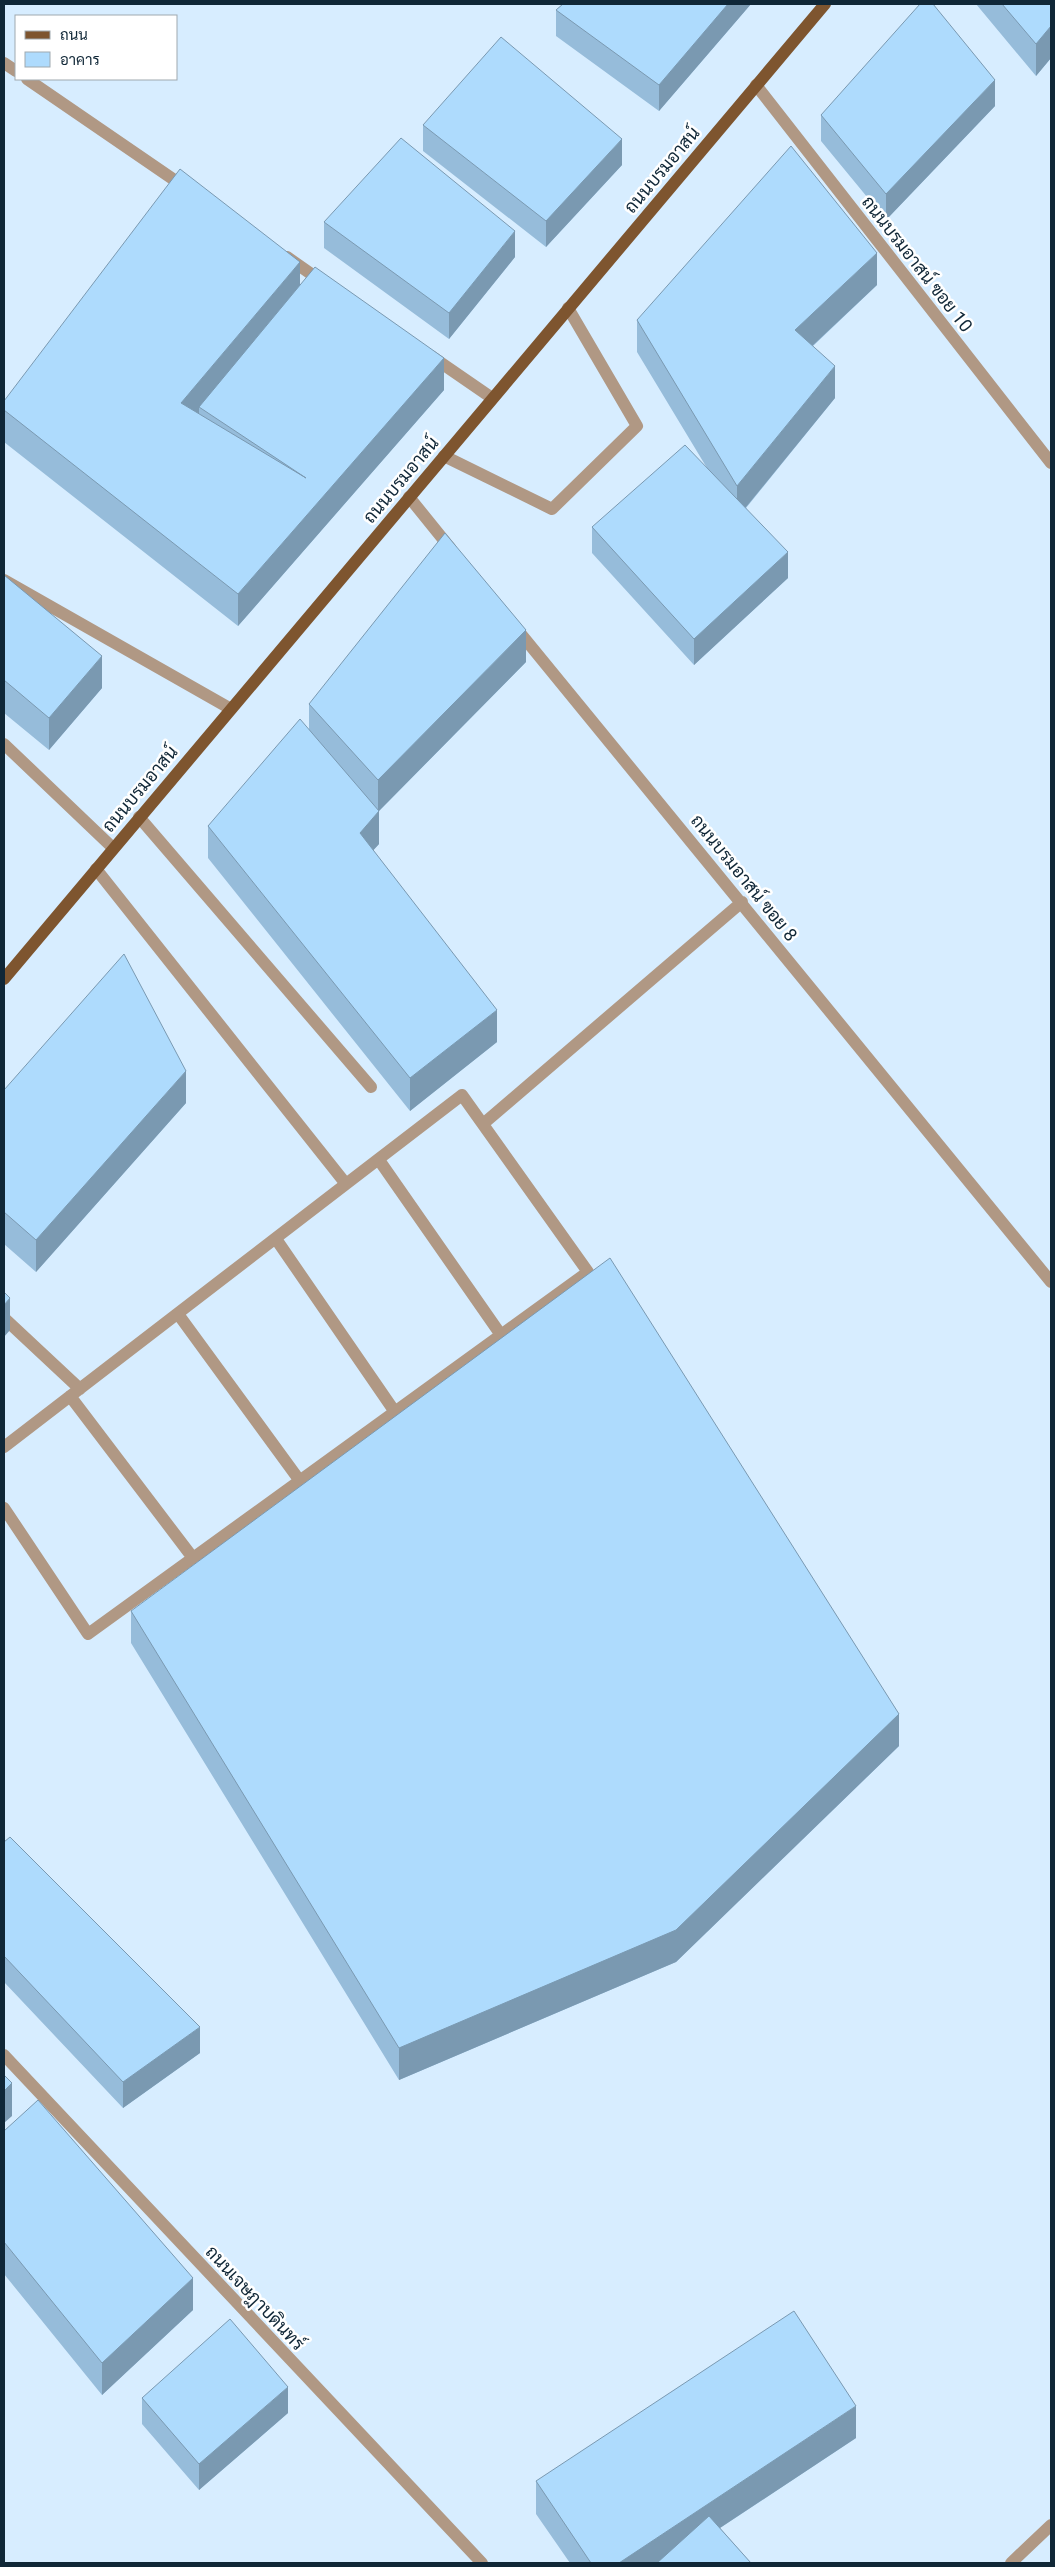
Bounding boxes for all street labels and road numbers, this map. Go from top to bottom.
street label: ถนนบรมอาสน์ [618,121,704,217]
street label: ถนนบรมอาสน์ ฃอย 10 [858,190,979,336]
street label: ถนนบรมอาสน์ [357,431,443,527]
street label: ถนนบรมอาสน์ [96,740,182,836]
street label: ถนนบรมอาสน์ ฃอย 8 [687,809,803,945]
street label: ถนนเจษฎาบดินทร์ [200,2240,311,2356]

